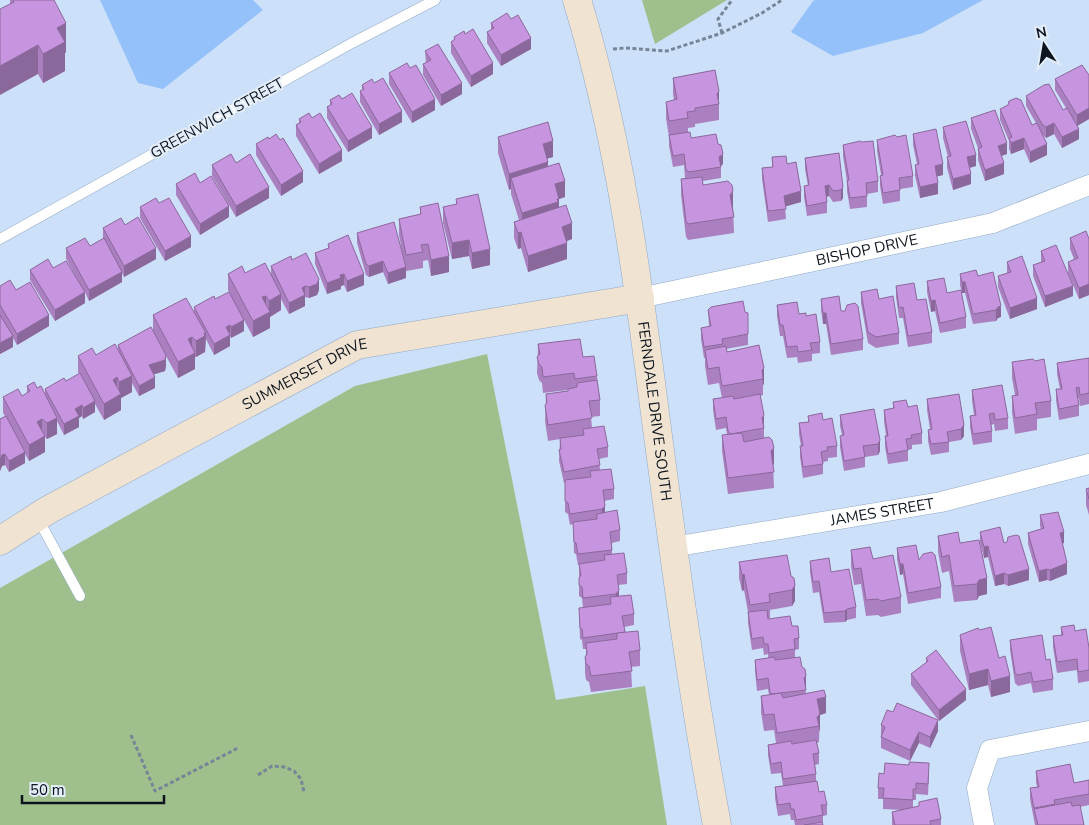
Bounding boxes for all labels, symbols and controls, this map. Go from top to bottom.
north arrow [1019,20,1069,70]
text: N [1034,22,1049,43]
street label: GREENWICH STREET [147,73,287,163]
street label: BISHOP DRIVE [814,229,920,270]
street label: FERNDALE DRIVE SOUTH [633,320,677,502]
street label: SUMMERSET DRIVE [238,333,369,415]
street label: JAMES STREET [828,493,935,531]
scale bar [22,772,165,804]
text: 50 m [30,780,65,800]

